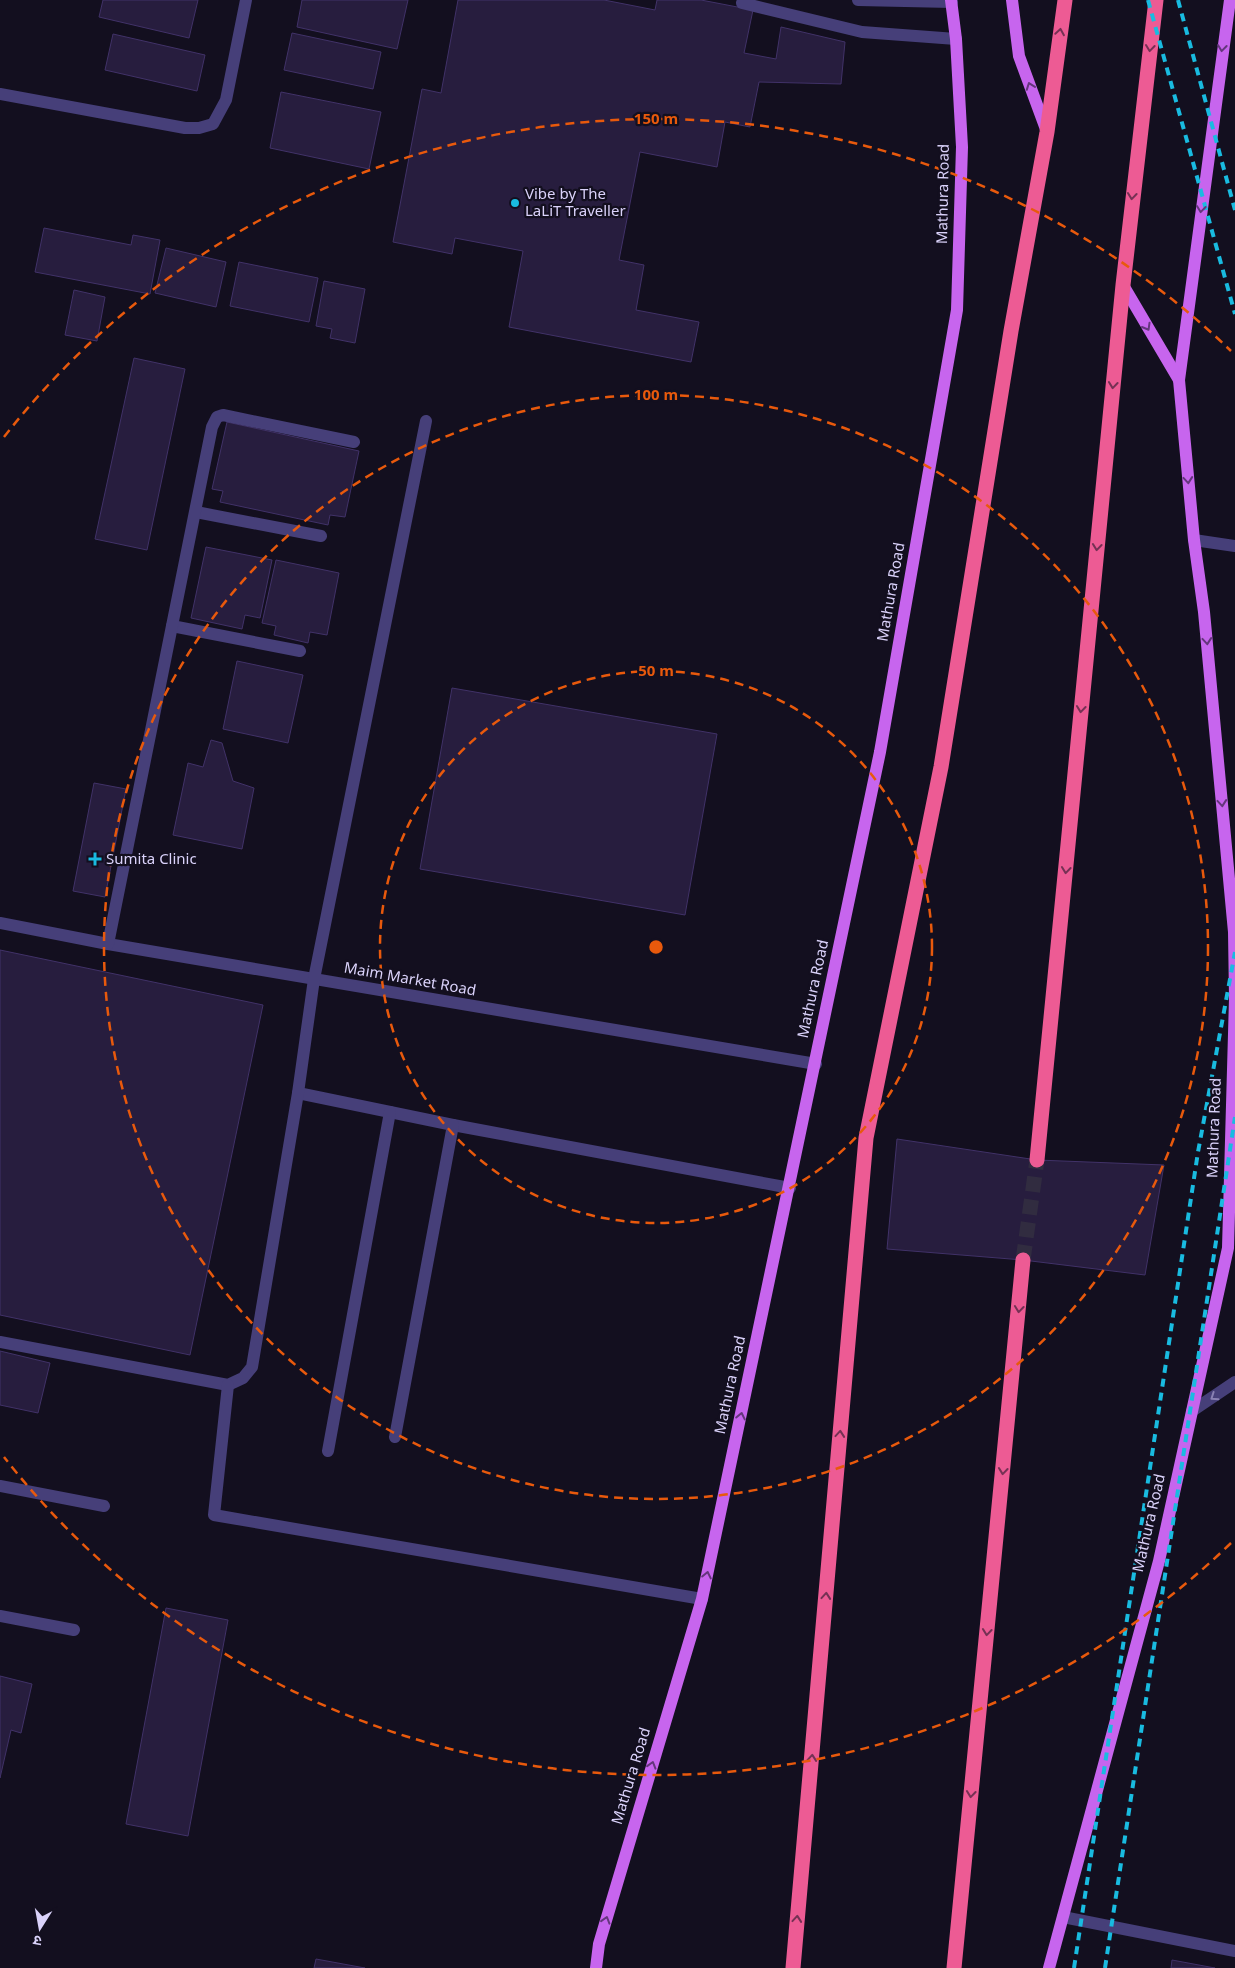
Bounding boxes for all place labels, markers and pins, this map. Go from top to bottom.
place label: Vibe by The LaLiT Traveller [525,183,626,220]
marker: Vibe by The LaLiT Traveller [509,197,521,209]
place label: Sumita Clinic [106,848,197,868]
marker: Sumita Clinic [88,852,102,866]
centre of rings [647,938,665,956]

